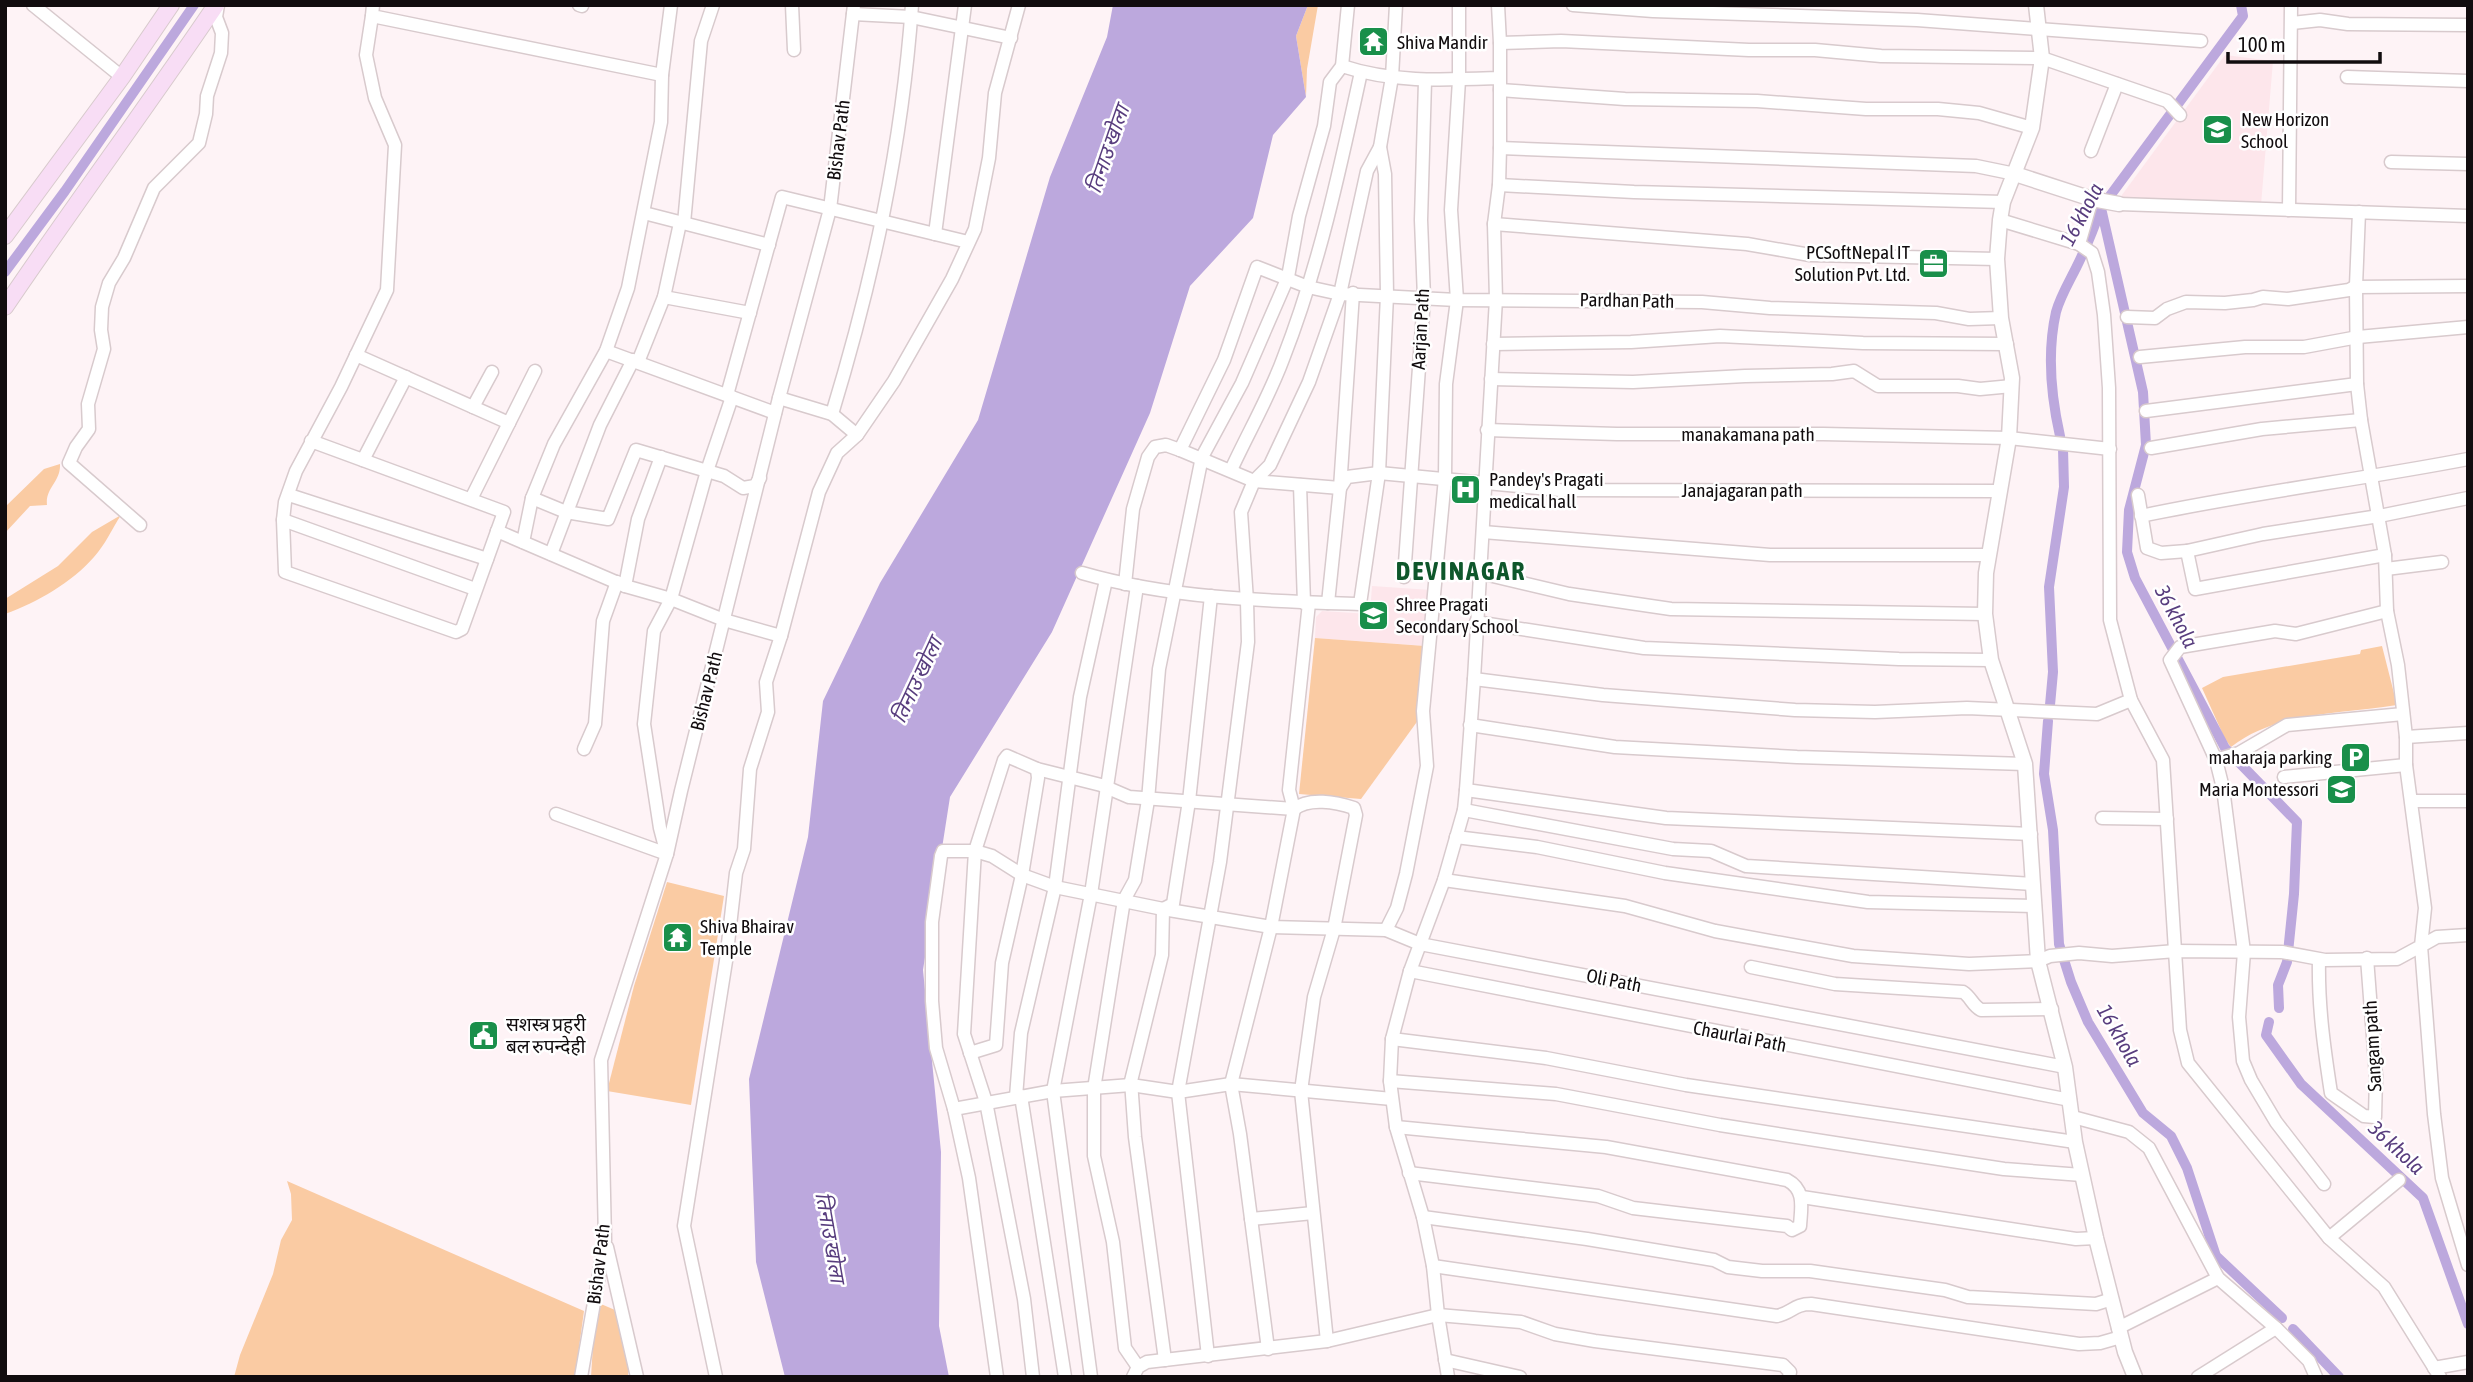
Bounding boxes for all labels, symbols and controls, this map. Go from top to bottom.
scale bar [2228,21,2380,65]
temple icon: Shiva Mandir [1357,25,1391,59]
place label: Shiva Mandir [1397,31,1488,53]
text: 100 m [2238,32,2286,56]
street label: Bishav Path [822,98,854,182]
water label: तिनाउ खोला [1081,99,1134,196]
place label: New Horizon School [2241,108,2329,152]
school or university icon: New Horizon School [2201,113,2235,147]
water label: 16 khola [2055,179,2107,249]
place label: PCSoftNepal IT Solution Pvt. Ltd. [1795,241,1911,285]
office icon: PCSoftNepal IT Solution Pvt. Ltd. [1916,246,1950,280]
street label: Aarjan Path [1407,288,1433,370]
street label: Pardhan Path [1579,288,1675,312]
street label: manakamana path [1681,423,1815,445]
place label: Pandey's Pragati medical hall [1489,468,1604,512]
hospital icon: Pandey's Pragati medical hall [1449,473,1483,507]
street label: Janajagaran path [1681,479,1803,501]
district label: DEVINAGAR [1396,556,1526,586]
water label: 36 khola [2150,580,2203,651]
place label: Shree Pragati Secondary School [1396,593,1519,637]
school or university icon: Shree Pragati Secondary School [1356,598,1390,632]
water label: तिनाउ खोला [886,630,948,726]
street label: Bishav Path [686,649,726,733]
parking icon: maharaja parking [2338,740,2372,774]
place label: maharaja parking [2209,746,2333,768]
school or university icon: Maria Montessori [2325,772,2359,806]
place label: Maria Montessori [2199,778,2319,800]
place label: Shiva Bhairav Temple [700,915,794,959]
temple icon: Shiva Bhairav Temple [660,920,694,954]
street label: Oli Path [1585,964,1643,996]
water label: 16 khola [2093,1000,2147,1070]
street label: Sangam path [2359,1000,2385,1092]
place label: सशस्त्र प्रहरी बल रुपन्देही [506,1013,587,1057]
street label: Chaurlai Path [1691,1016,1789,1056]
public building icon: सशस्त्र प्रहरी बल रुपन्देही [466,1018,500,1052]
water label: 36 khola [2364,1115,2430,1179]
water label: तिनाउ खोला [811,1190,851,1287]
street label: Bishav Path [582,1222,614,1306]

